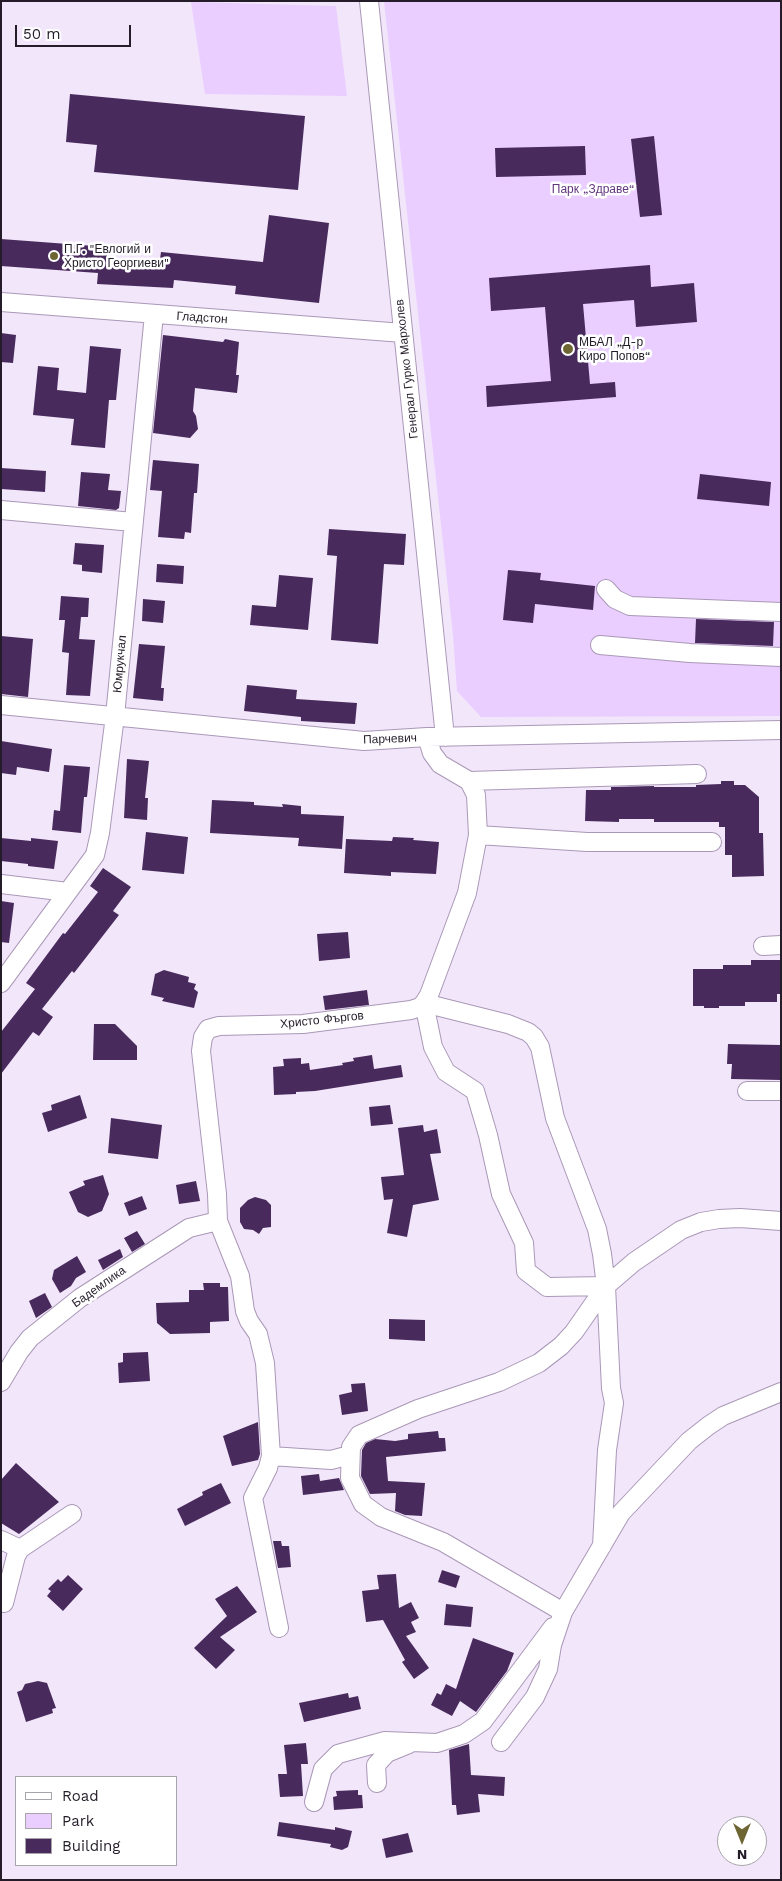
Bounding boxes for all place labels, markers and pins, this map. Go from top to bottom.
place label: П.Г. "Евлогий и Христо Георгиеви" [64,242,169,270]
marker: П.Г. "Евлогий и Христо Георгиеви" [48,250,60,262]
place label: МБАЛ „Д-р Киро Попов“ [579,335,650,363]
marker: МБАЛ „Д-р Киро Попов“ [561,342,575,356]

